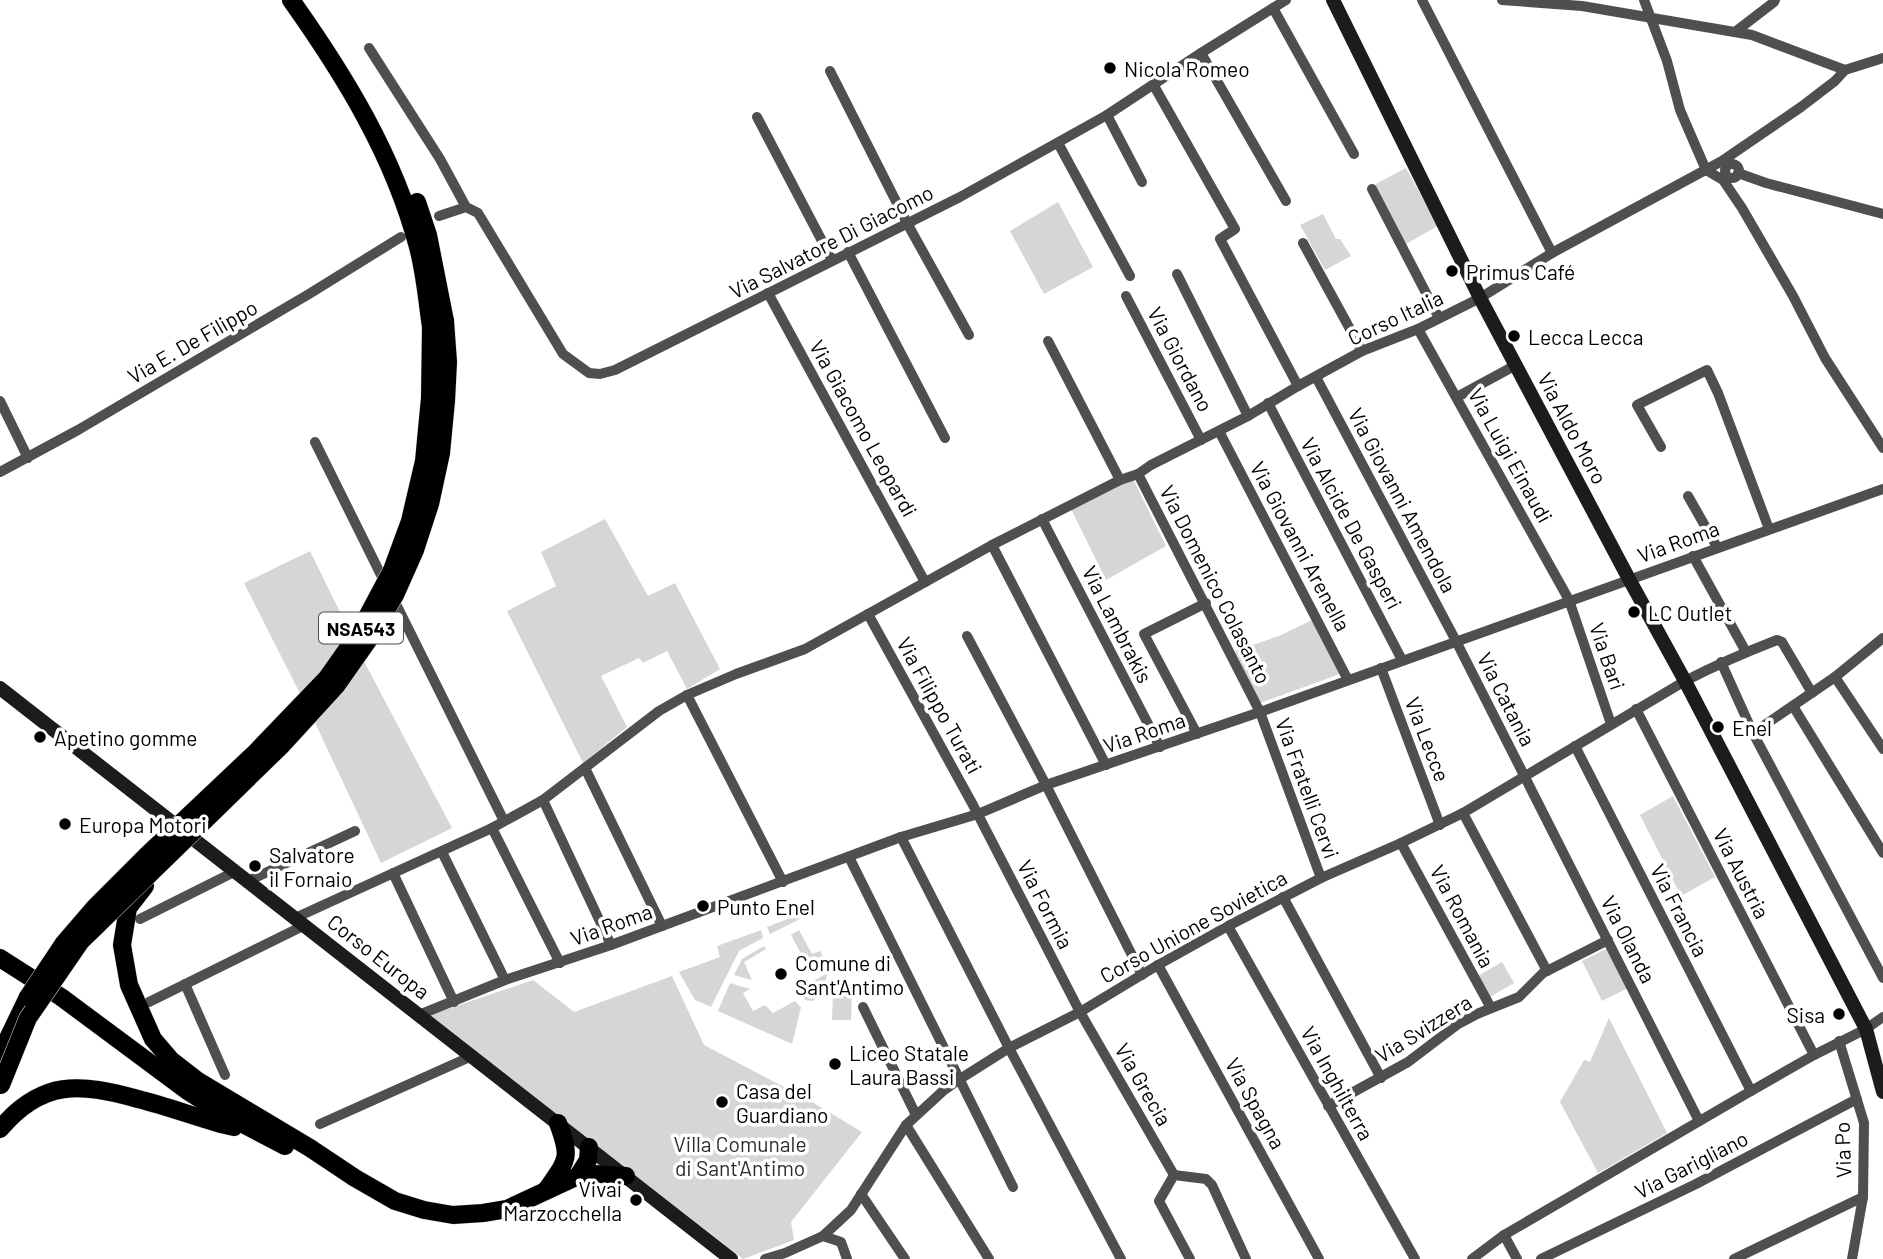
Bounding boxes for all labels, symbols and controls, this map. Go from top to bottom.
place label: Nicola Romeo [1124,56,1250,81]
marker: Nicola Romeo [1102,60,1118,76]
street label: Via Salvatore Di Giacomo [725,179,937,303]
place label: Primus Café [1466,259,1575,284]
marker: Primus Café [1444,263,1460,279]
street label: Corso Italia [1343,284,1447,350]
street label: Via E. De Filippo [123,294,261,388]
street label: Via Giordano [1143,303,1219,415]
place label: Lecca Lecca [1528,324,1643,349]
marker: Lecca Lecca [1506,328,1522,344]
street label: Via Giacomo Leopardi [805,335,923,521]
street label: Via Aldo Moro [1533,368,1613,488]
street label: Via Luigi Einaudi [1464,383,1558,527]
street label: Via Giovanni Amendola [1344,403,1462,597]
street label: Via Alcide De Gasperi [1296,433,1408,613]
street label: Via Giovanni Arenella [1246,457,1356,635]
street label: Via Domenico Colasanto [1155,481,1277,687]
street label: Via Roma [1634,515,1722,567]
street label: Via Lambrakis [1078,561,1158,687]
place label: LC Outlet [1648,600,1732,625]
marker: LC Outlet [1626,604,1642,620]
road number: NSA543 [319,612,403,643]
street label: Via Bari [1585,619,1631,693]
street label: Via Filippo Turati [892,632,988,778]
street label: Via Catania [1473,648,1541,750]
street label: Via Lecce [1400,693,1456,785]
street label: Via Roma [1100,706,1188,758]
street label: Via Fratelli Cervi [1271,714,1345,862]
place label: Enel [1732,715,1772,740]
marker: Enel [1710,719,1726,735]
place label: Apetino gomme [54,725,198,750]
marker: Apetino gomme [32,729,48,745]
place label: Europa Motori [79,812,207,837]
marker: Europa Motori [57,816,73,832]
street label: Via Austria [1709,824,1775,922]
place label: Salvatore il Fornaio [269,842,355,891]
street label: Via Formia [1013,855,1079,953]
marker: Salvatore il Fornaio [247,858,263,874]
street label: Via Francia [1646,859,1714,961]
street label: Via Romania [1426,861,1500,971]
street label: Corso Unione Sovietica [1095,864,1291,988]
street label: Via Olanda [1596,891,1662,987]
place label: Punto Enel [717,894,815,919]
street label: Via Roma [567,898,655,950]
marker: Punto Enel [695,898,711,914]
street label: Corso Europa [323,908,435,1004]
place label: Comune di Sant'Antimo [795,950,904,999]
marker: Comune di Sant'Antimo [773,966,789,982]
street label: Via Svizzera [1370,989,1476,1067]
place label: Sisa [1787,1002,1825,1027]
marker: Sisa [1831,1006,1847,1022]
street label: Via Inghilterra [1296,1022,1380,1144]
street label: Via Grecia [1110,1038,1178,1130]
place label: Liceo Statale Laura Bassi [849,1040,969,1089]
street label: Via Spagna [1221,1053,1291,1153]
marker: Liceo Statale Laura Bassi [827,1056,843,1072]
place label: Casa del Guardiano [736,1078,829,1127]
marker: Casa del Guardiano [714,1094,730,1110]
street label: Via Po [1829,1122,1855,1178]
street label: Via Garigliano [1630,1125,1752,1203]
park label: Villa Comunale di Sant'Antimo [673,1131,807,1180]
place label: Vivai Marzocchella [503,1176,622,1225]
marker: Vivai Marzocchella [628,1192,644,1208]

